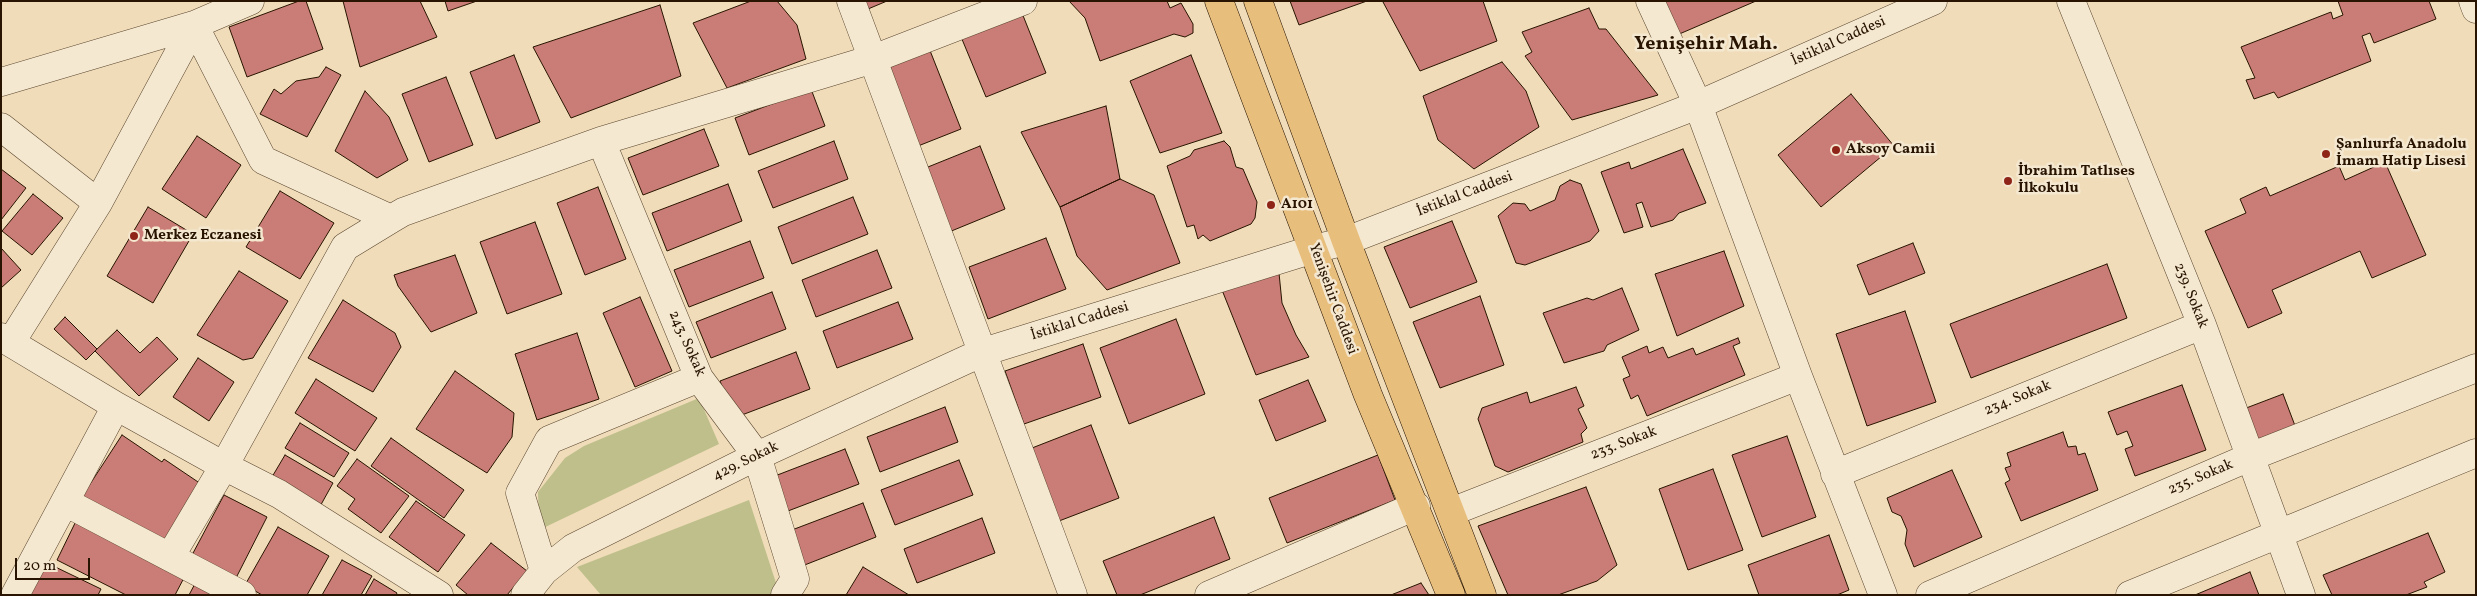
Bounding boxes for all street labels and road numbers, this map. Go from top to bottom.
street label: İstiklal Caddesi [1789,13,1889,71]
street label: İstiklal Caddesi [1414,168,1516,222]
street label: Yenişehir Caddesi [1304,241,1360,357]
street label: 239. Sokak [2169,261,2211,331]
street label: İstiklal Caddesi [1029,299,1131,345]
street label: 243. Sokak [664,308,708,380]
street label: 234. Sokak [1982,377,2054,421]
street label: 233. Sokak [1588,423,1660,465]
street label: 429. Sokak [710,438,782,486]
street label: 235. Sokak [2166,456,2236,500]

